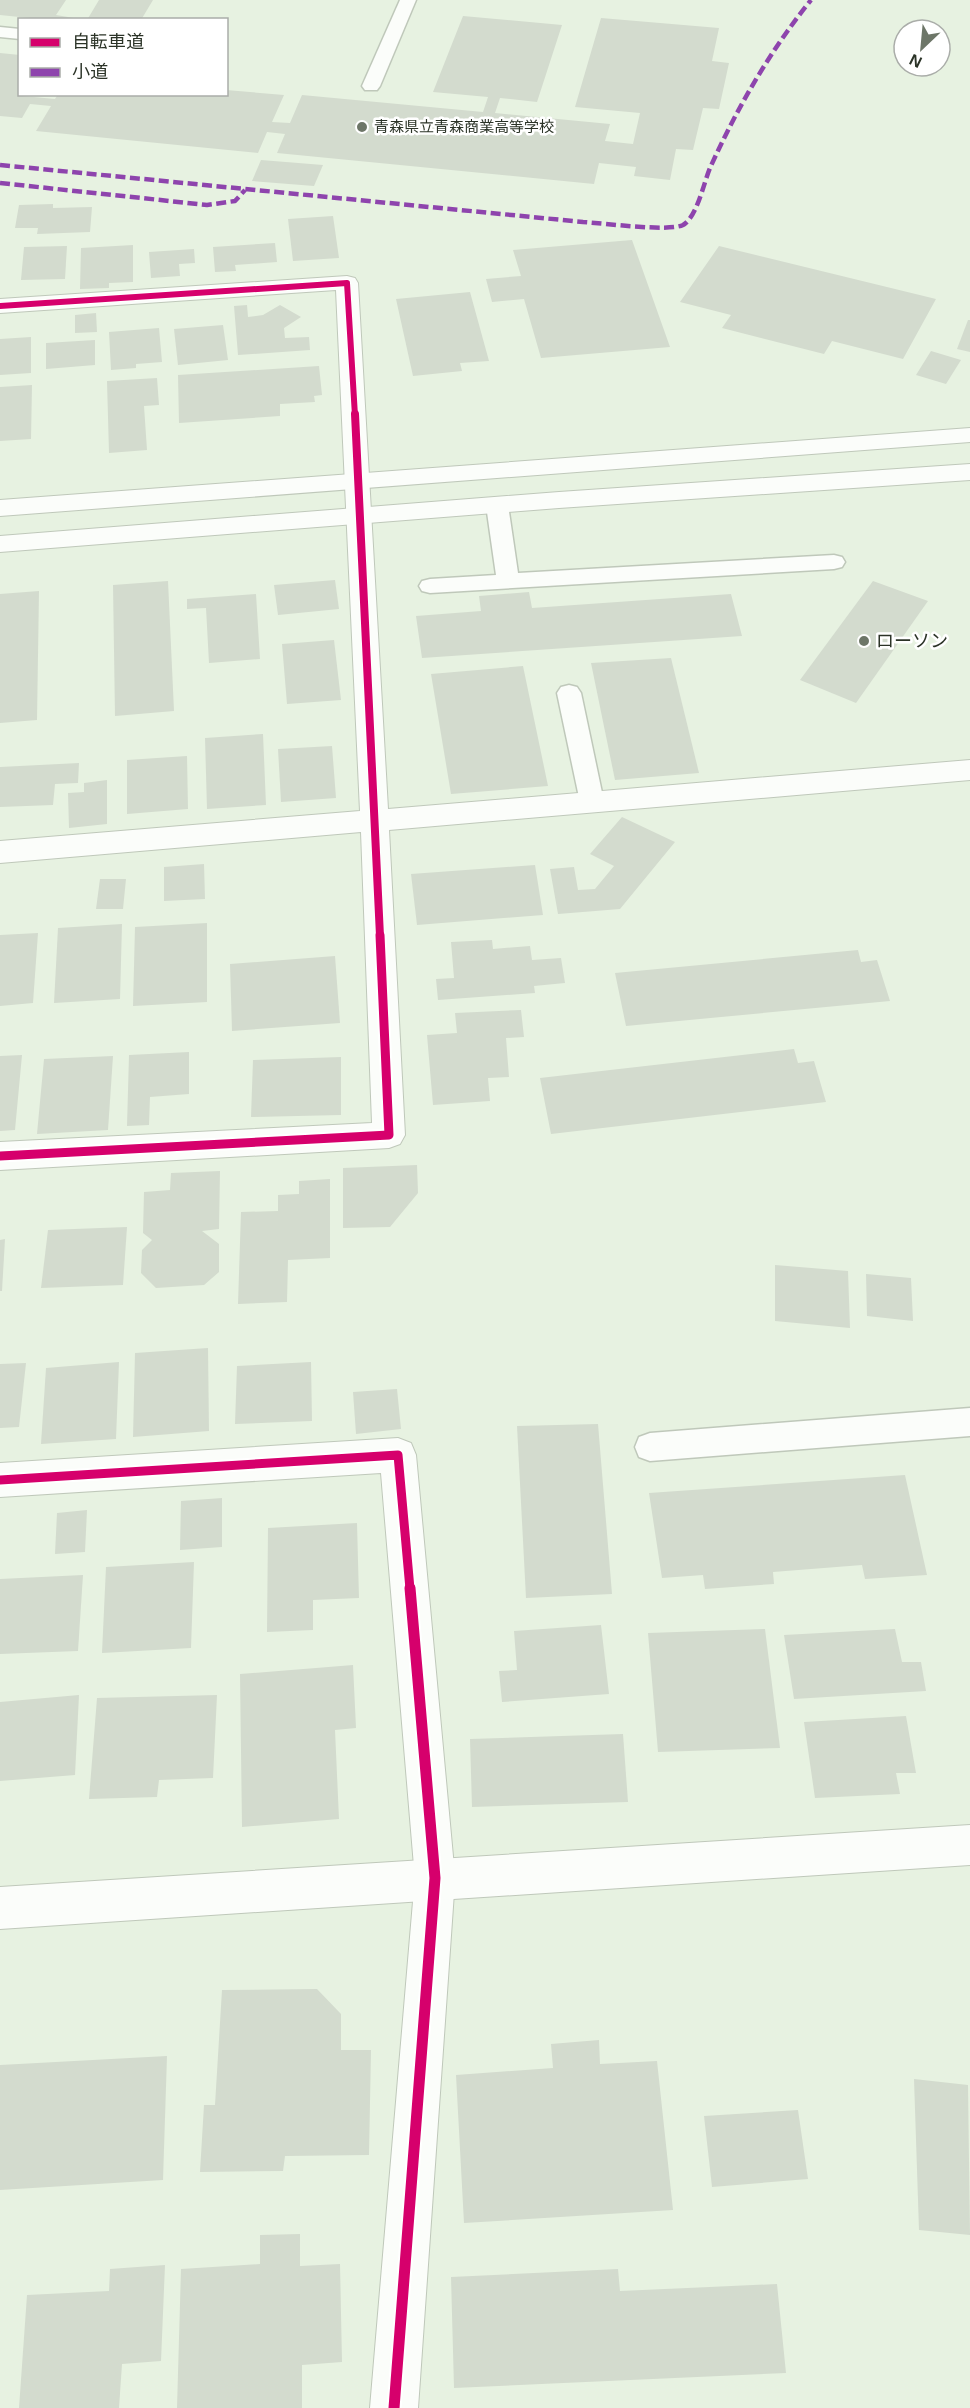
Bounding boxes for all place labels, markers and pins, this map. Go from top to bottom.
place label: 青森県立青森商業高等学校 [374,118,554,135]
marker: 青森県立青森商業高等学校 [355,120,369,134]
place label: ローソン [876,631,948,651]
marker: ローソン [857,634,871,648]

